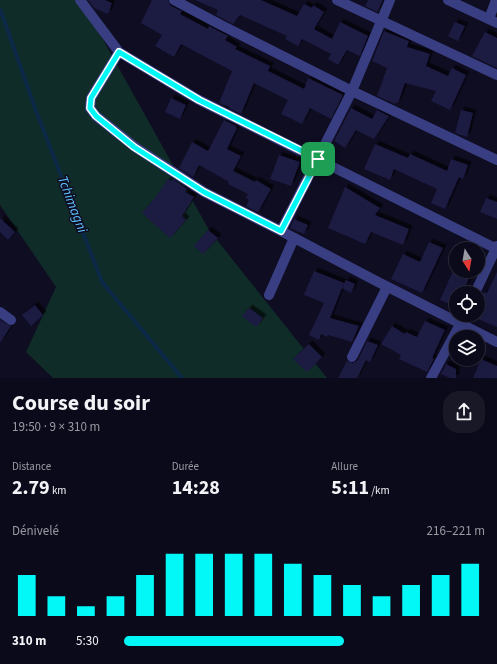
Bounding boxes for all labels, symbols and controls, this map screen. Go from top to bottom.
pin [301,142,335,176]
icon: arrive [307,148,329,170]
water label: Tchimagni [52,173,92,236]
north arrow [449,242,485,278]
map controls [449,242,485,366]
button: locate [449,286,485,322]
button: layers [449,330,485,366]
text: Course du soir [12,387,150,419]
button: share [443,391,485,433]
text: 19:50 · 9 × 310 m [12,418,100,436]
text: Distance [12,459,51,474]
text: Durée [172,459,199,474]
text: Allure [331,459,358,474]
text: 2.79 [12,474,50,502]
text: 14:28 [172,474,220,502]
text: 5:11 [331,474,369,502]
text: km [50,483,66,498]
text: /km [369,483,390,498]
text: Dénivelé [12,522,59,540]
text: 216–221 m [427,522,485,540]
text: 310 m [12,632,46,650]
text: 5:30 [76,632,99,650]

